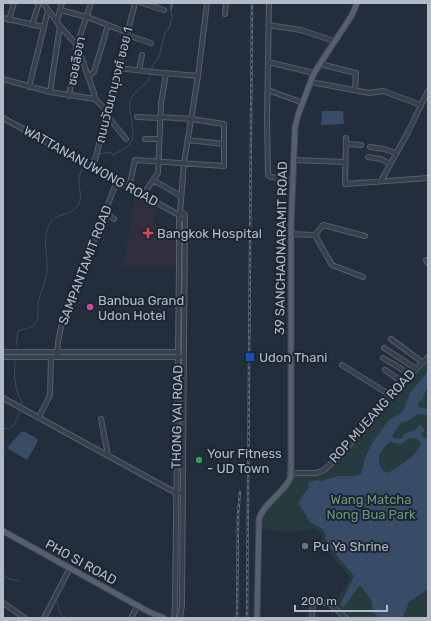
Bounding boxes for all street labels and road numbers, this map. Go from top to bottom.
street label: ถนนวัฒนานุวงศ์ ซอย 1 [92,25,136,145]
street label: ซอยลือชา [64,35,88,87]
street label: WATTANANUWONG ROAD [21,123,161,209]
street label: 39 SANCHAONARAMIT ROAD [272,161,290,335]
street label: SAMPANTAMIT ROAD [55,203,115,327]
street label: THONG YAI ROAD [169,365,185,469]
street label: ROP MUEANG ROAD [326,366,418,466]
street label: PHO SI ROAD [43,536,119,588]

